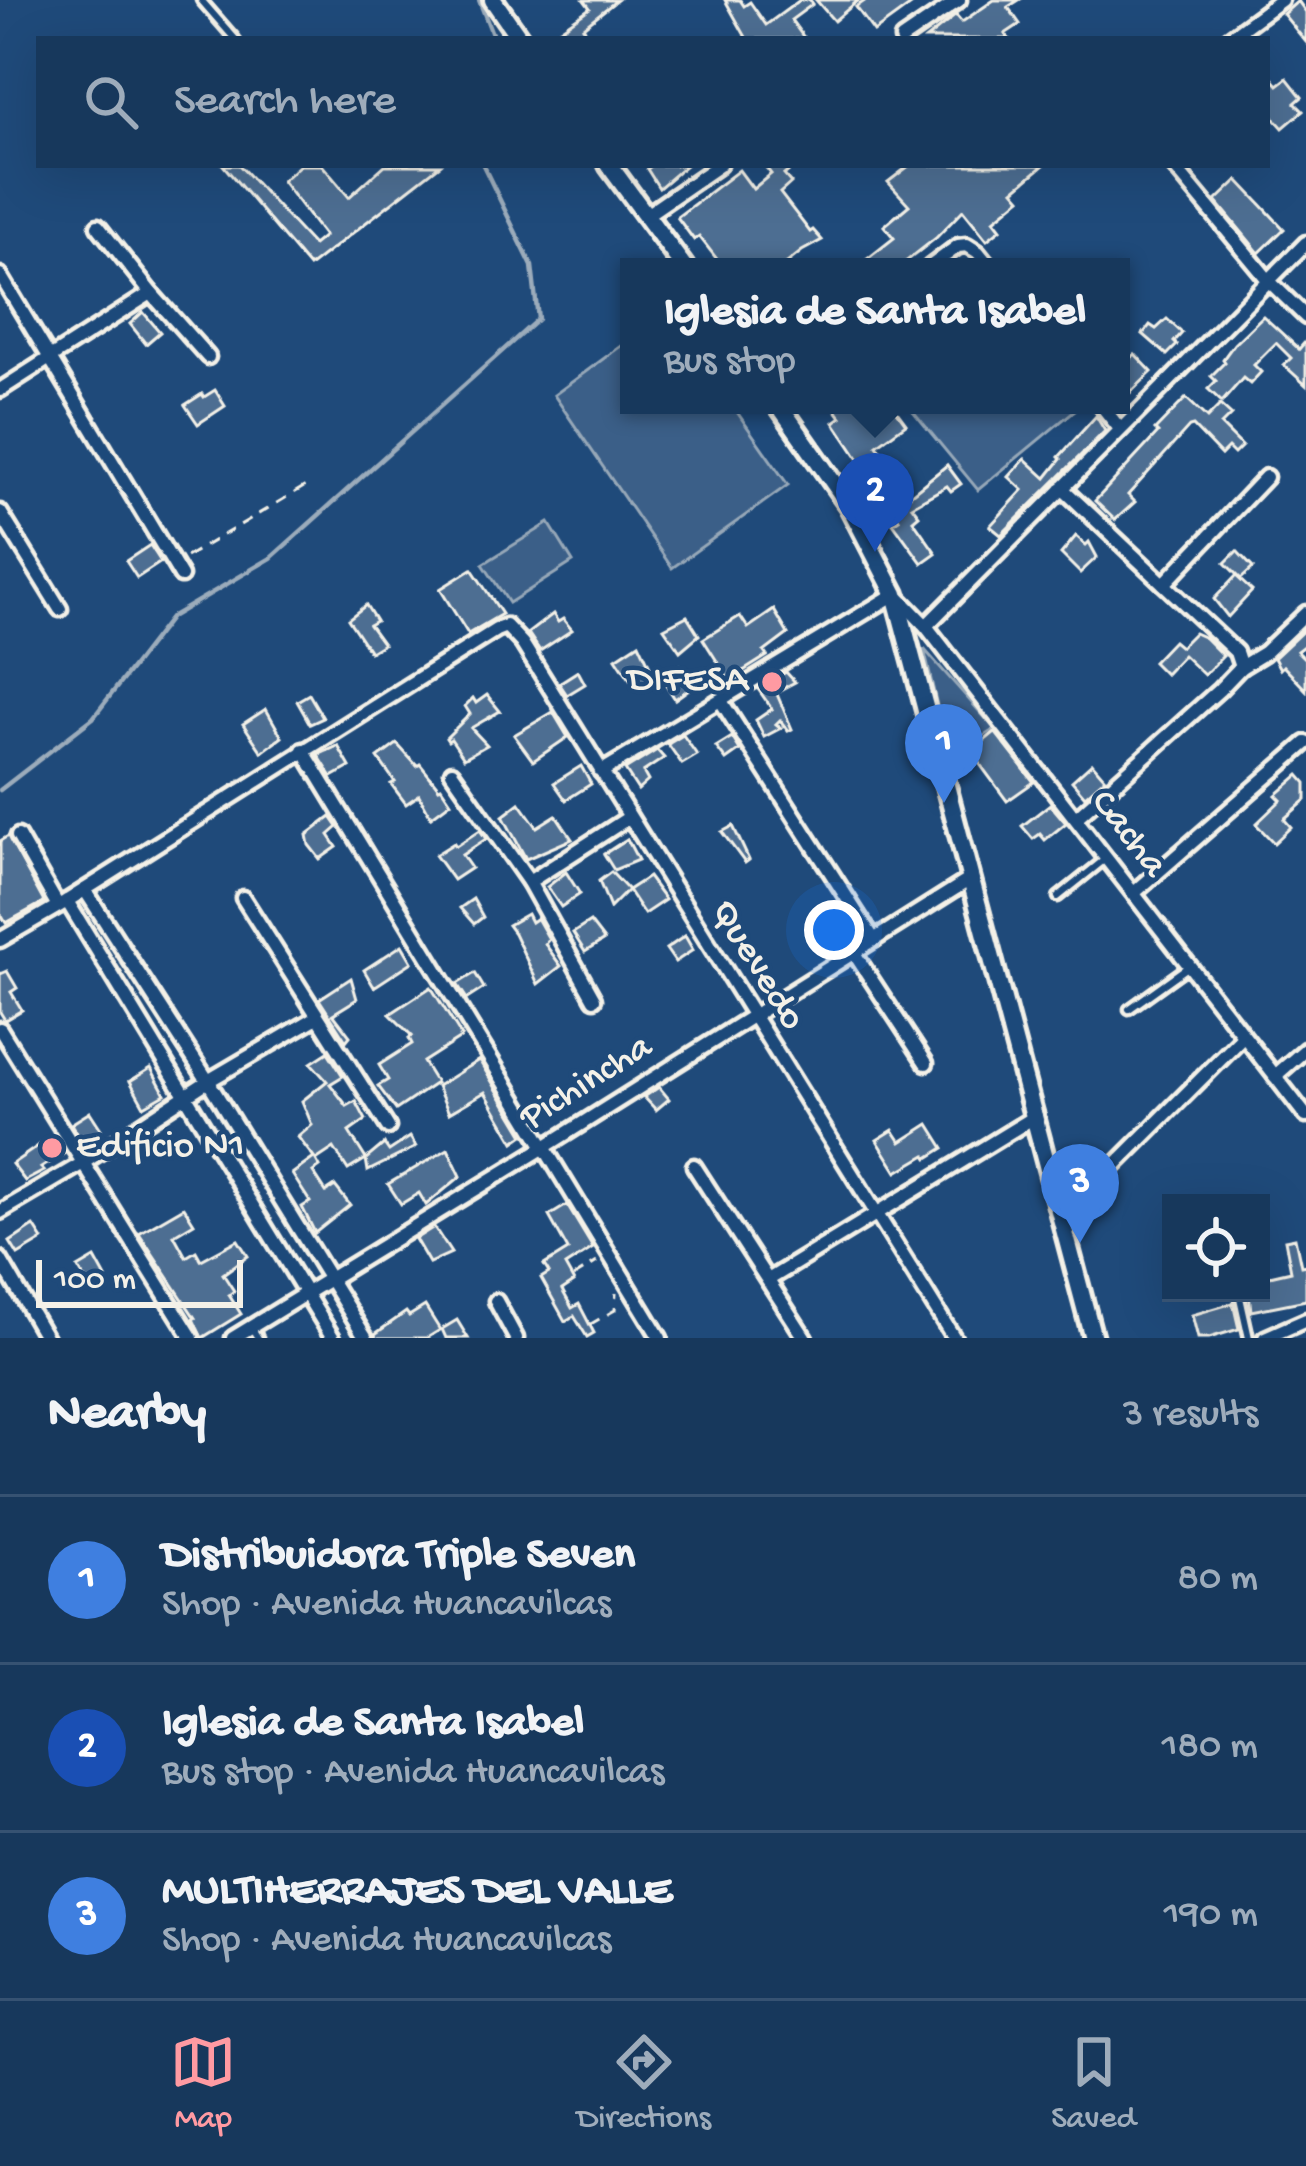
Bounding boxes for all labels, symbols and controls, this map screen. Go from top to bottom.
search box [36,36,1270,168]
icon: search [78,69,144,135]
text: Search here [174,76,396,129]
popup [620,258,1130,414]
text: Iglesia de Santa Isabel [664,287,1086,340]
text: Bus stop [664,340,795,386]
pin: 2 [836,453,914,552]
place label: DIFESA [625,659,750,705]
marker: DIFESA [759,669,785,695]
pin: 1 [905,704,983,803]
street label: Cacha [1079,782,1176,889]
street label: Quevedo [698,892,814,1040]
your location [804,900,864,960]
street label: Pichincha [511,1025,663,1144]
place label: Edificio N1 [76,1125,244,1171]
marker: Edificio N1 [39,1135,65,1161]
pin: 3 [1041,1144,1119,1243]
map controls [1162,1194,1270,1302]
button: locate [1162,1194,1270,1302]
scale bar [36,1254,243,1307]
text: 100 m [54,1262,136,1300]
text: Nearby [48,1386,206,1446]
text: 3 results [1123,1393,1258,1439]
text: Distribuidora Triple Seven [162,1530,635,1583]
text: 1 [79,1557,95,1603]
text: 80 m [1178,1557,1258,1603]
text: Shop · Avenida Huancavilcas [162,1583,611,1629]
text: Iglesia de Santa Isabel [162,1698,584,1751]
text: 2 [77,1725,97,1771]
text: 180 m [1162,1725,1258,1771]
text: Bus stop · Avenida Huancavilcas [162,1751,664,1797]
text: MULTIHERRAJES DEL VALLE [162,1866,672,1919]
text: 3 [77,1893,97,1939]
text: 190 m [1164,1893,1258,1939]
text: Shop · Avenida Huancavilcas [162,1919,611,1965]
tab: Map [170,2029,236,2139]
tab: Directions [577,2029,711,2139]
tab: Saved [1051,2029,1136,2139]

